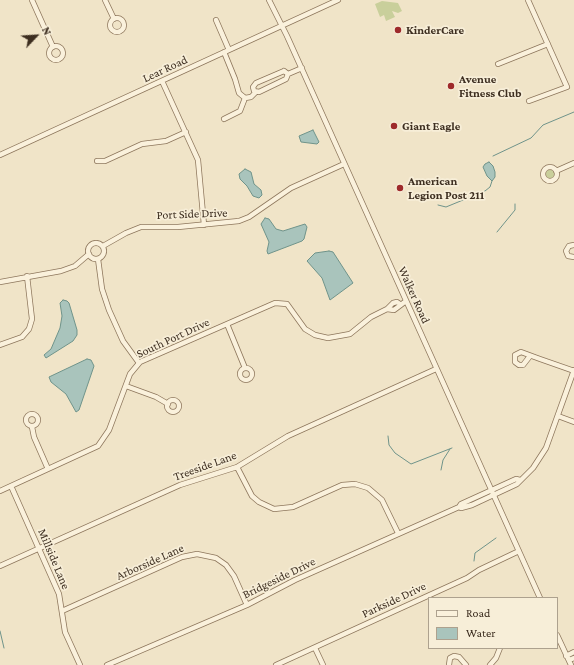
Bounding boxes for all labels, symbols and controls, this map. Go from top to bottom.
north arrow [16,16,56,56]
place label: KinderCare [406,23,464,37]
text: N [40,25,54,37]
marker: KinderCare [393,25,403,35]
street label: Lear Road [140,52,190,86]
place label: Avenue Fitness Club [459,72,522,100]
marker: Avenue Fitness Club [446,81,456,91]
place label: Giant Eagle [402,119,460,133]
marker: Giant Eagle [389,121,399,131]
place label: American Legion Post 211 [408,174,484,202]
marker: American Legion Post 211 [395,183,405,193]
street label: Port Side Drive [156,206,228,222]
street label: Walker Road [395,264,433,326]
street label: South Port Drive [134,315,212,361]
street label: Treeside Lane [172,448,238,484]
street label: Millside Lane [35,527,73,591]
street label: Arborside Lane [114,541,186,583]
street label: Bridgeside Drive [240,554,318,602]
street label: Parkside Drive [360,579,428,621]
legend [428,597,558,649]
text: Road [466,606,490,620]
text: Water [466,626,495,640]

